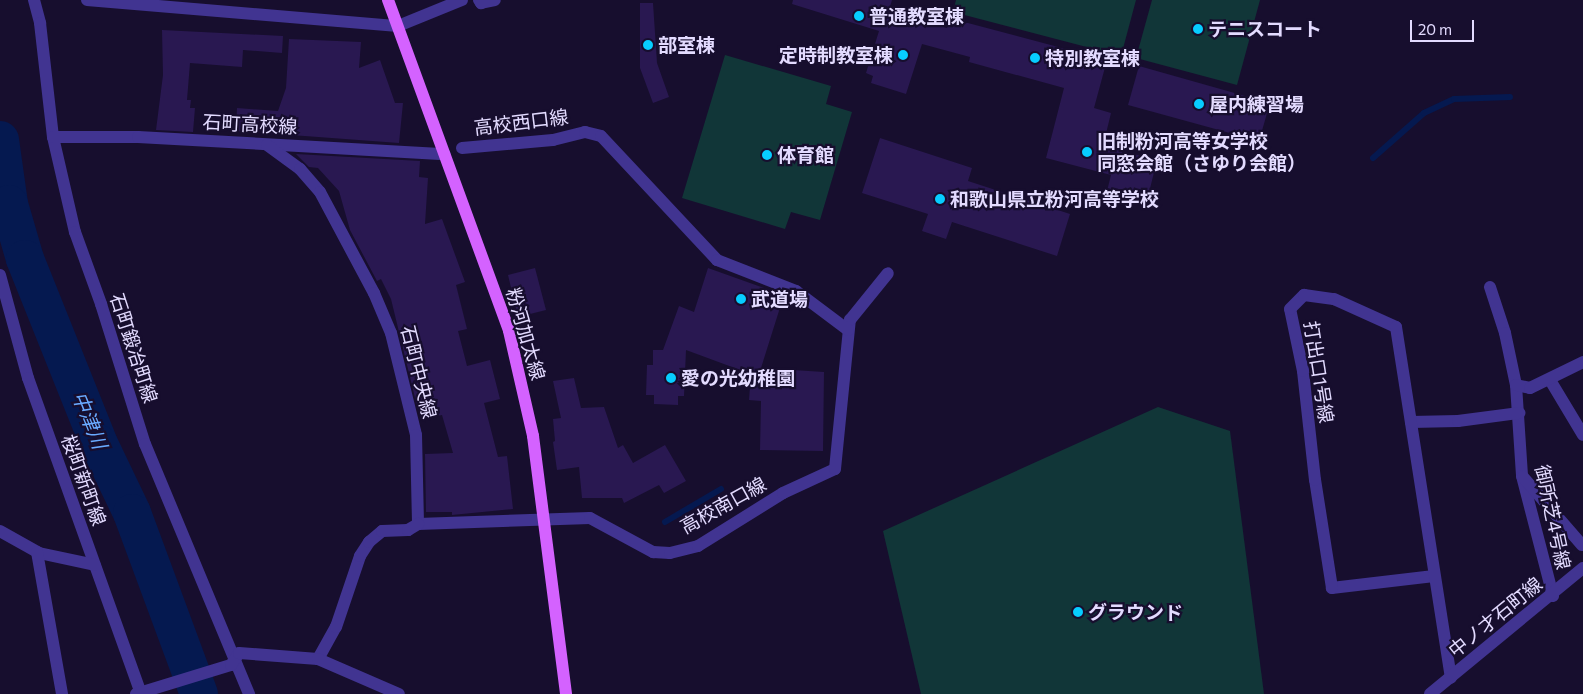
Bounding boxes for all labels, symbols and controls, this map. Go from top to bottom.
place label: 普通教室棟 [869,5,964,27]
marker: 普通教室棟 [853,10,865,22]
scale bar [1413,10,1477,42]
place label: テニスコート [1208,18,1322,40]
text: 20 m [1418,20,1452,38]
marker: テニスコート [1192,23,1204,35]
place label: 部室棟 [658,34,715,56]
marker: 部室棟 [642,39,654,51]
place label: 定時制教室棟 [779,44,893,66]
place label: 特別教室棟 [1045,47,1140,69]
marker: 定時制教室棟 [897,49,909,61]
marker: 特別教室棟 [1029,52,1041,64]
place label: 屋内練習場 [1209,93,1304,115]
marker: 屋内練習場 [1193,98,1205,110]
street label: 高校西口線 [472,105,570,139]
street label: 石町高校線 [202,110,298,138]
place label: 旧制粉河高等女学校 同窓会館（さゆり会館） [1097,130,1306,174]
place label: 体育館 [777,144,834,166]
marker: 旧制粉河高等女学校 同窓会館（さゆり会館） [1081,146,1093,158]
marker: 体育館 [761,149,773,161]
place label: 和歌山県立粉河高等学校 [950,188,1159,210]
marker: 和歌山県立粉河高等学校 [934,193,946,205]
street label: 粉河加太線 [502,285,550,383]
place label: 武道場 [751,288,808,310]
street label: 石町鍛冶町線 [106,290,162,406]
marker: 武道場 [735,293,747,305]
street label: 打出口1号線 [1300,319,1338,425]
street label: 石町中央線 [396,323,442,421]
place label: 愛の光幼稚園 [681,367,795,389]
marker: 愛の光幼稚園 [665,372,677,384]
water label: 中津川 [68,388,112,452]
street label: 桜町新町線 [57,431,111,529]
street label: 御所芝4号線 [1531,463,1575,571]
street label: 高校南口線 [676,472,770,538]
street label: 中ノ才石町線 [1444,572,1546,662]
place label: グラウンド [1088,601,1183,623]
marker: グラウンド [1072,606,1084,618]

